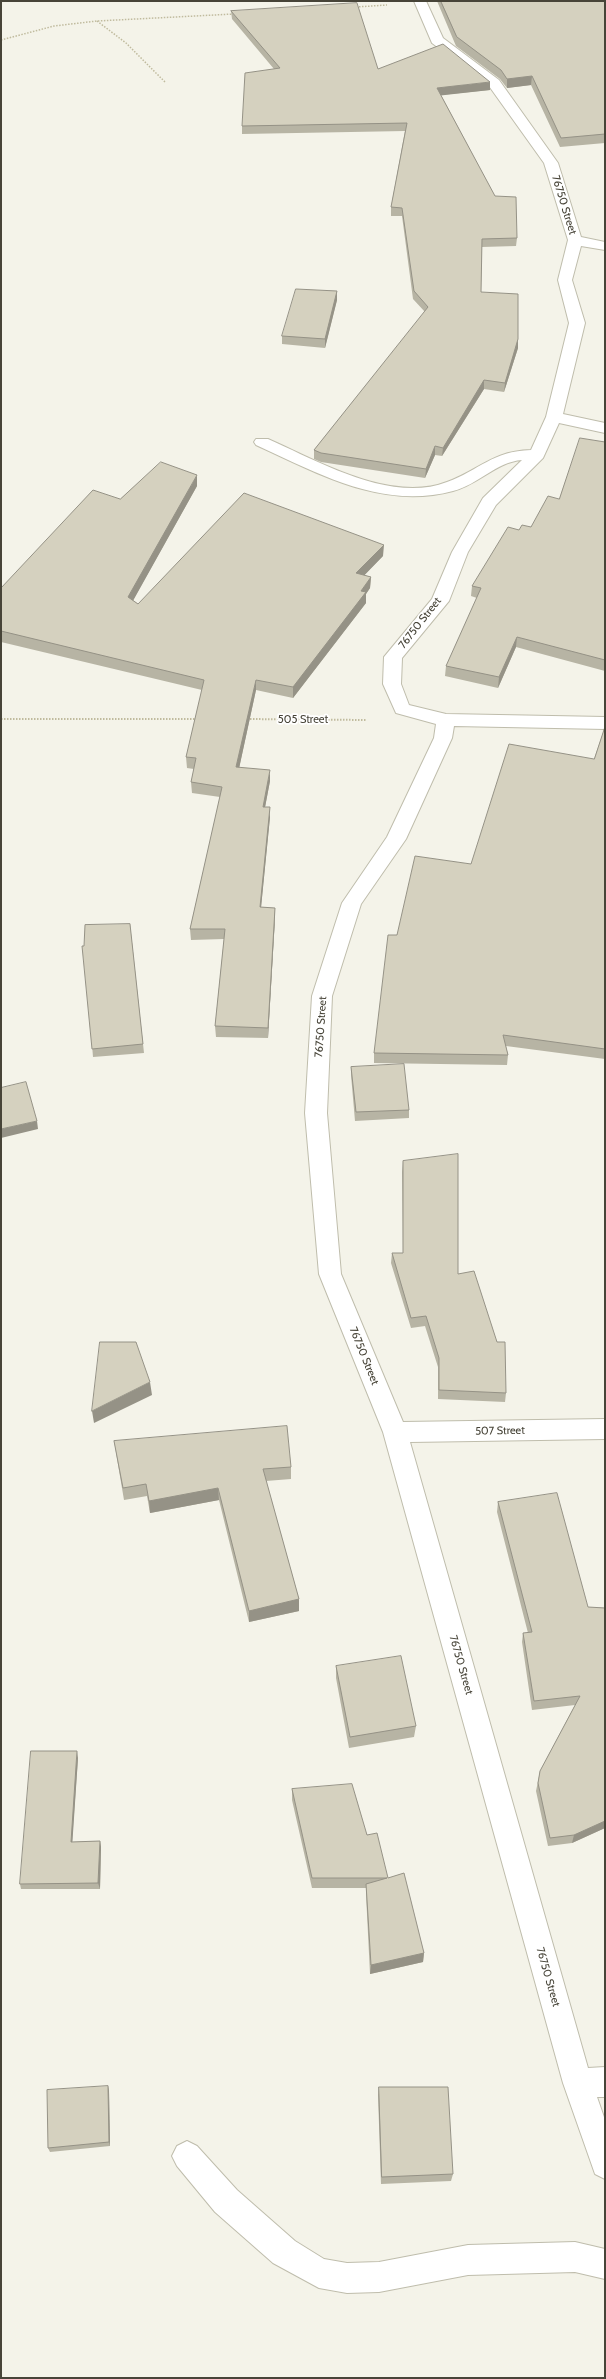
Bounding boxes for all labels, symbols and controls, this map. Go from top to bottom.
street label: 76750 Street [549,174,579,236]
street label: 76750 Street [396,595,444,651]
street label: 505 Street [278,713,328,727]
street label: 76750 Street [312,996,330,1058]
street label: 76750 Street [346,1325,382,1387]
street label: 507 Street [475,1424,525,1438]
street label: 76750 Street [446,1634,476,1696]
street label: 76750 Street [533,1946,563,2008]

